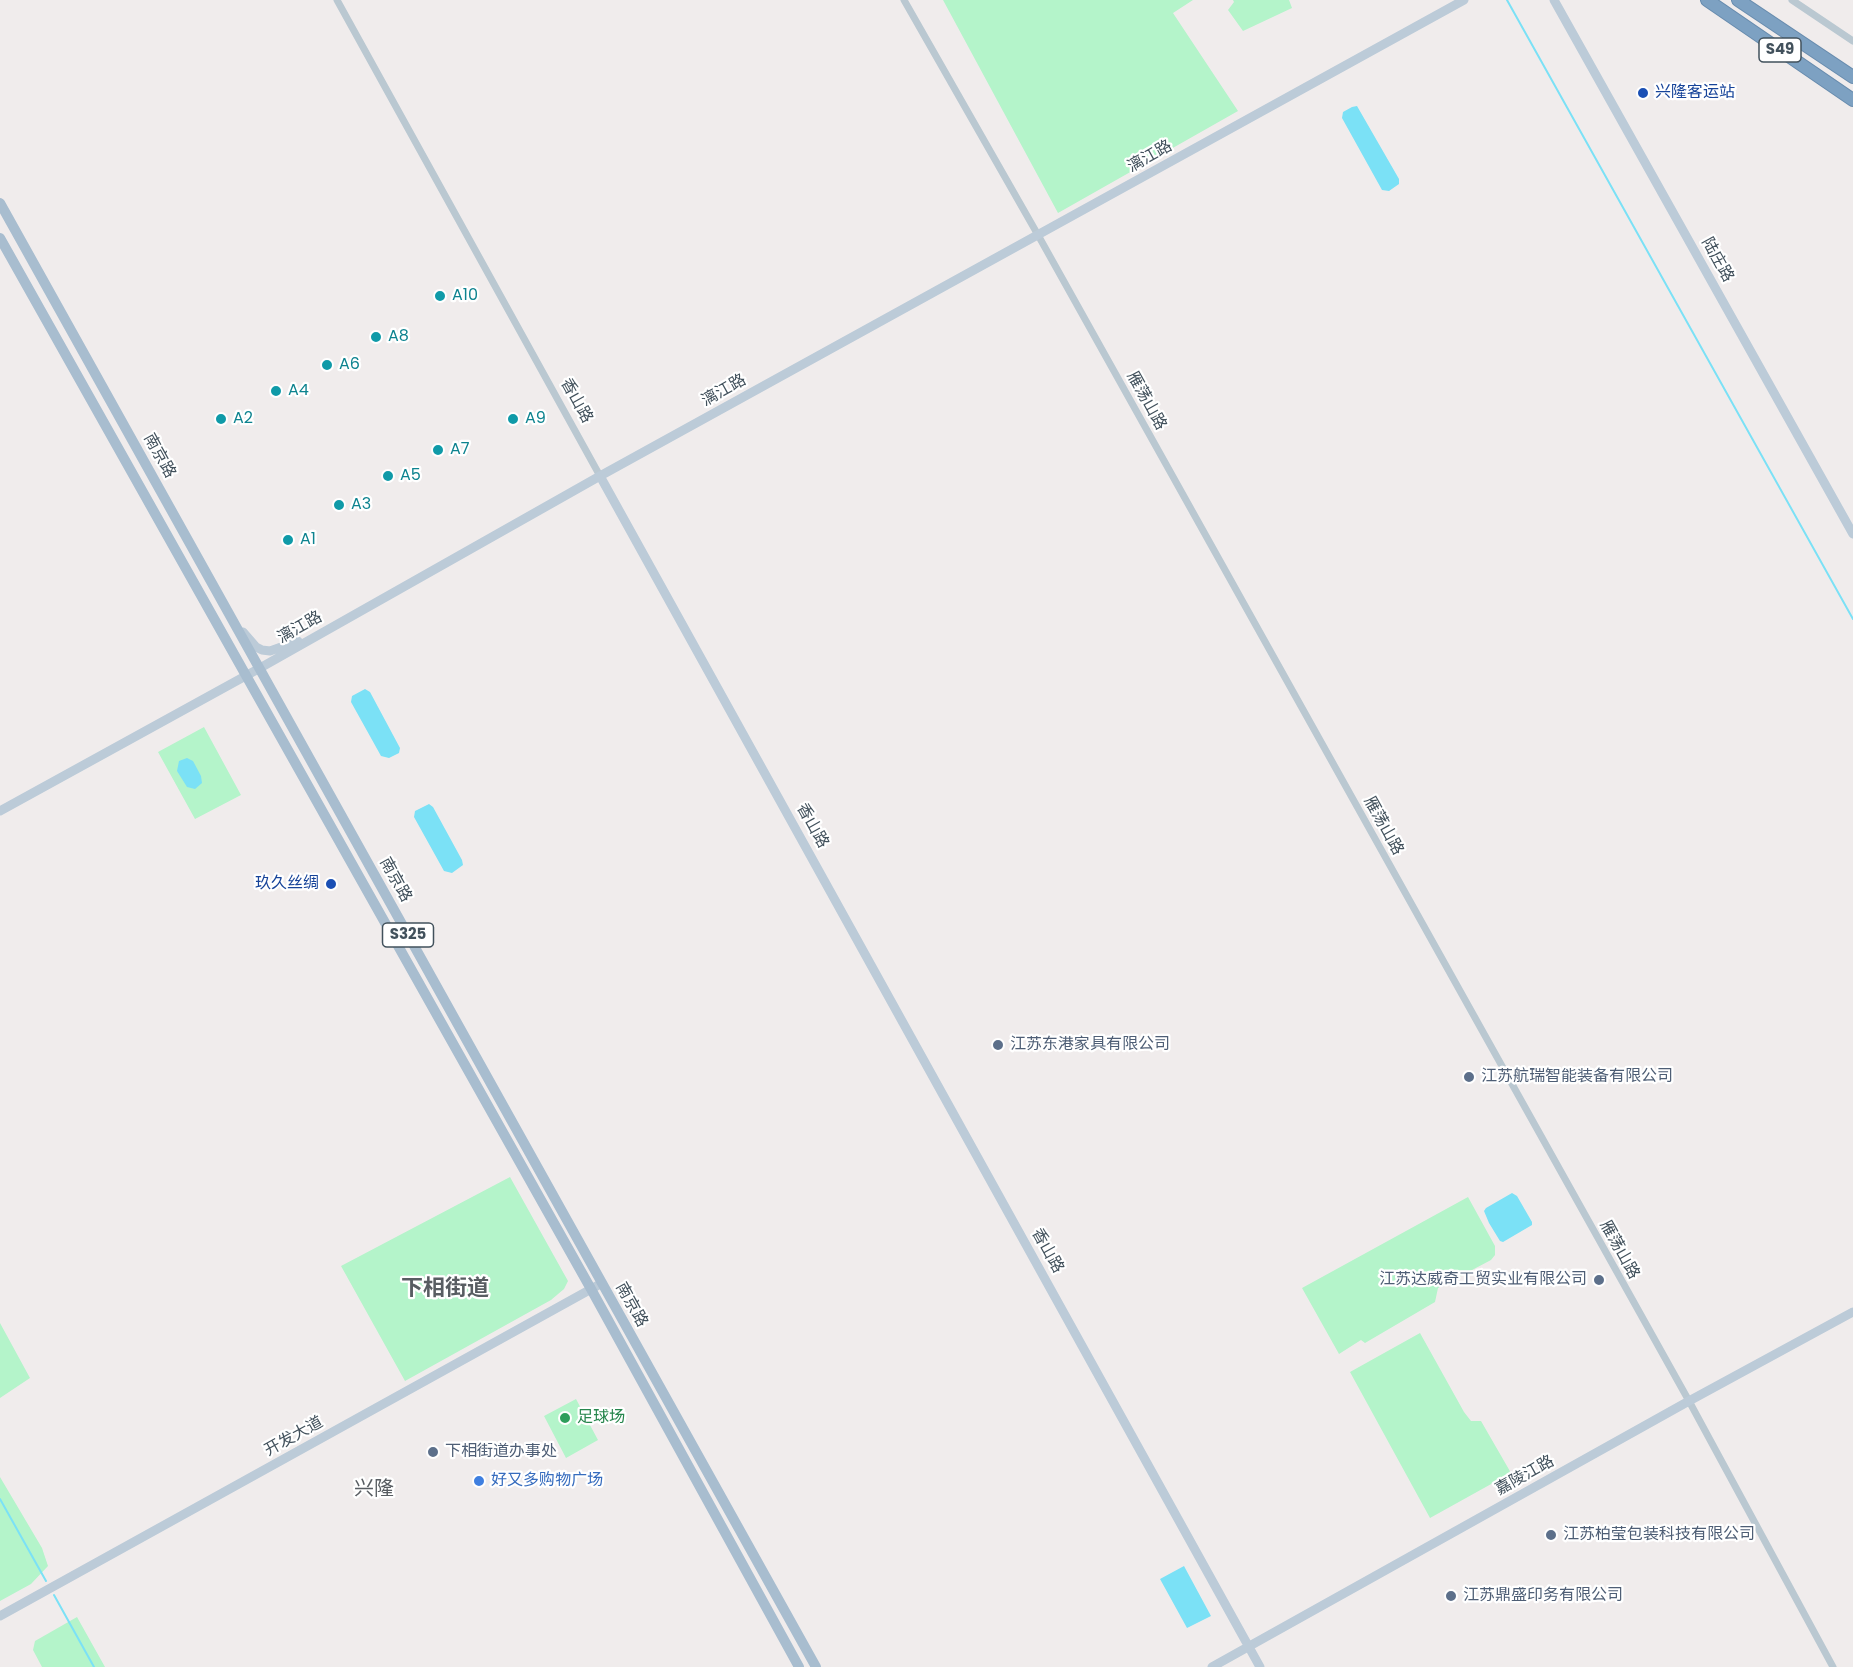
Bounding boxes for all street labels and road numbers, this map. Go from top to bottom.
road number: S49 [1759,38,1801,62]
street label: 漓江路 [1124,137,1176,177]
street label: 陆庄路 [1697,234,1737,286]
street label: 雁荡山路 [1122,368,1170,434]
street label: 漓江路 [698,371,750,411]
street label: 香山路 [556,375,596,427]
street label: 南京路 [139,430,179,482]
street label: 漓江路 [274,608,326,648]
street label: 雁荡山路 [1359,793,1407,859]
street label: 香山路 [792,800,832,852]
street label: 南京路 [375,854,415,906]
road number: S325 [382,923,434,947]
street label: 雁荡山路 [1595,1217,1643,1283]
street label: 香山路 [1027,1225,1067,1277]
street label: 南京路 [611,1279,651,1331]
street label: 开发大道 [261,1413,327,1461]
street label: 嘉陵江路 [1492,1452,1558,1500]

